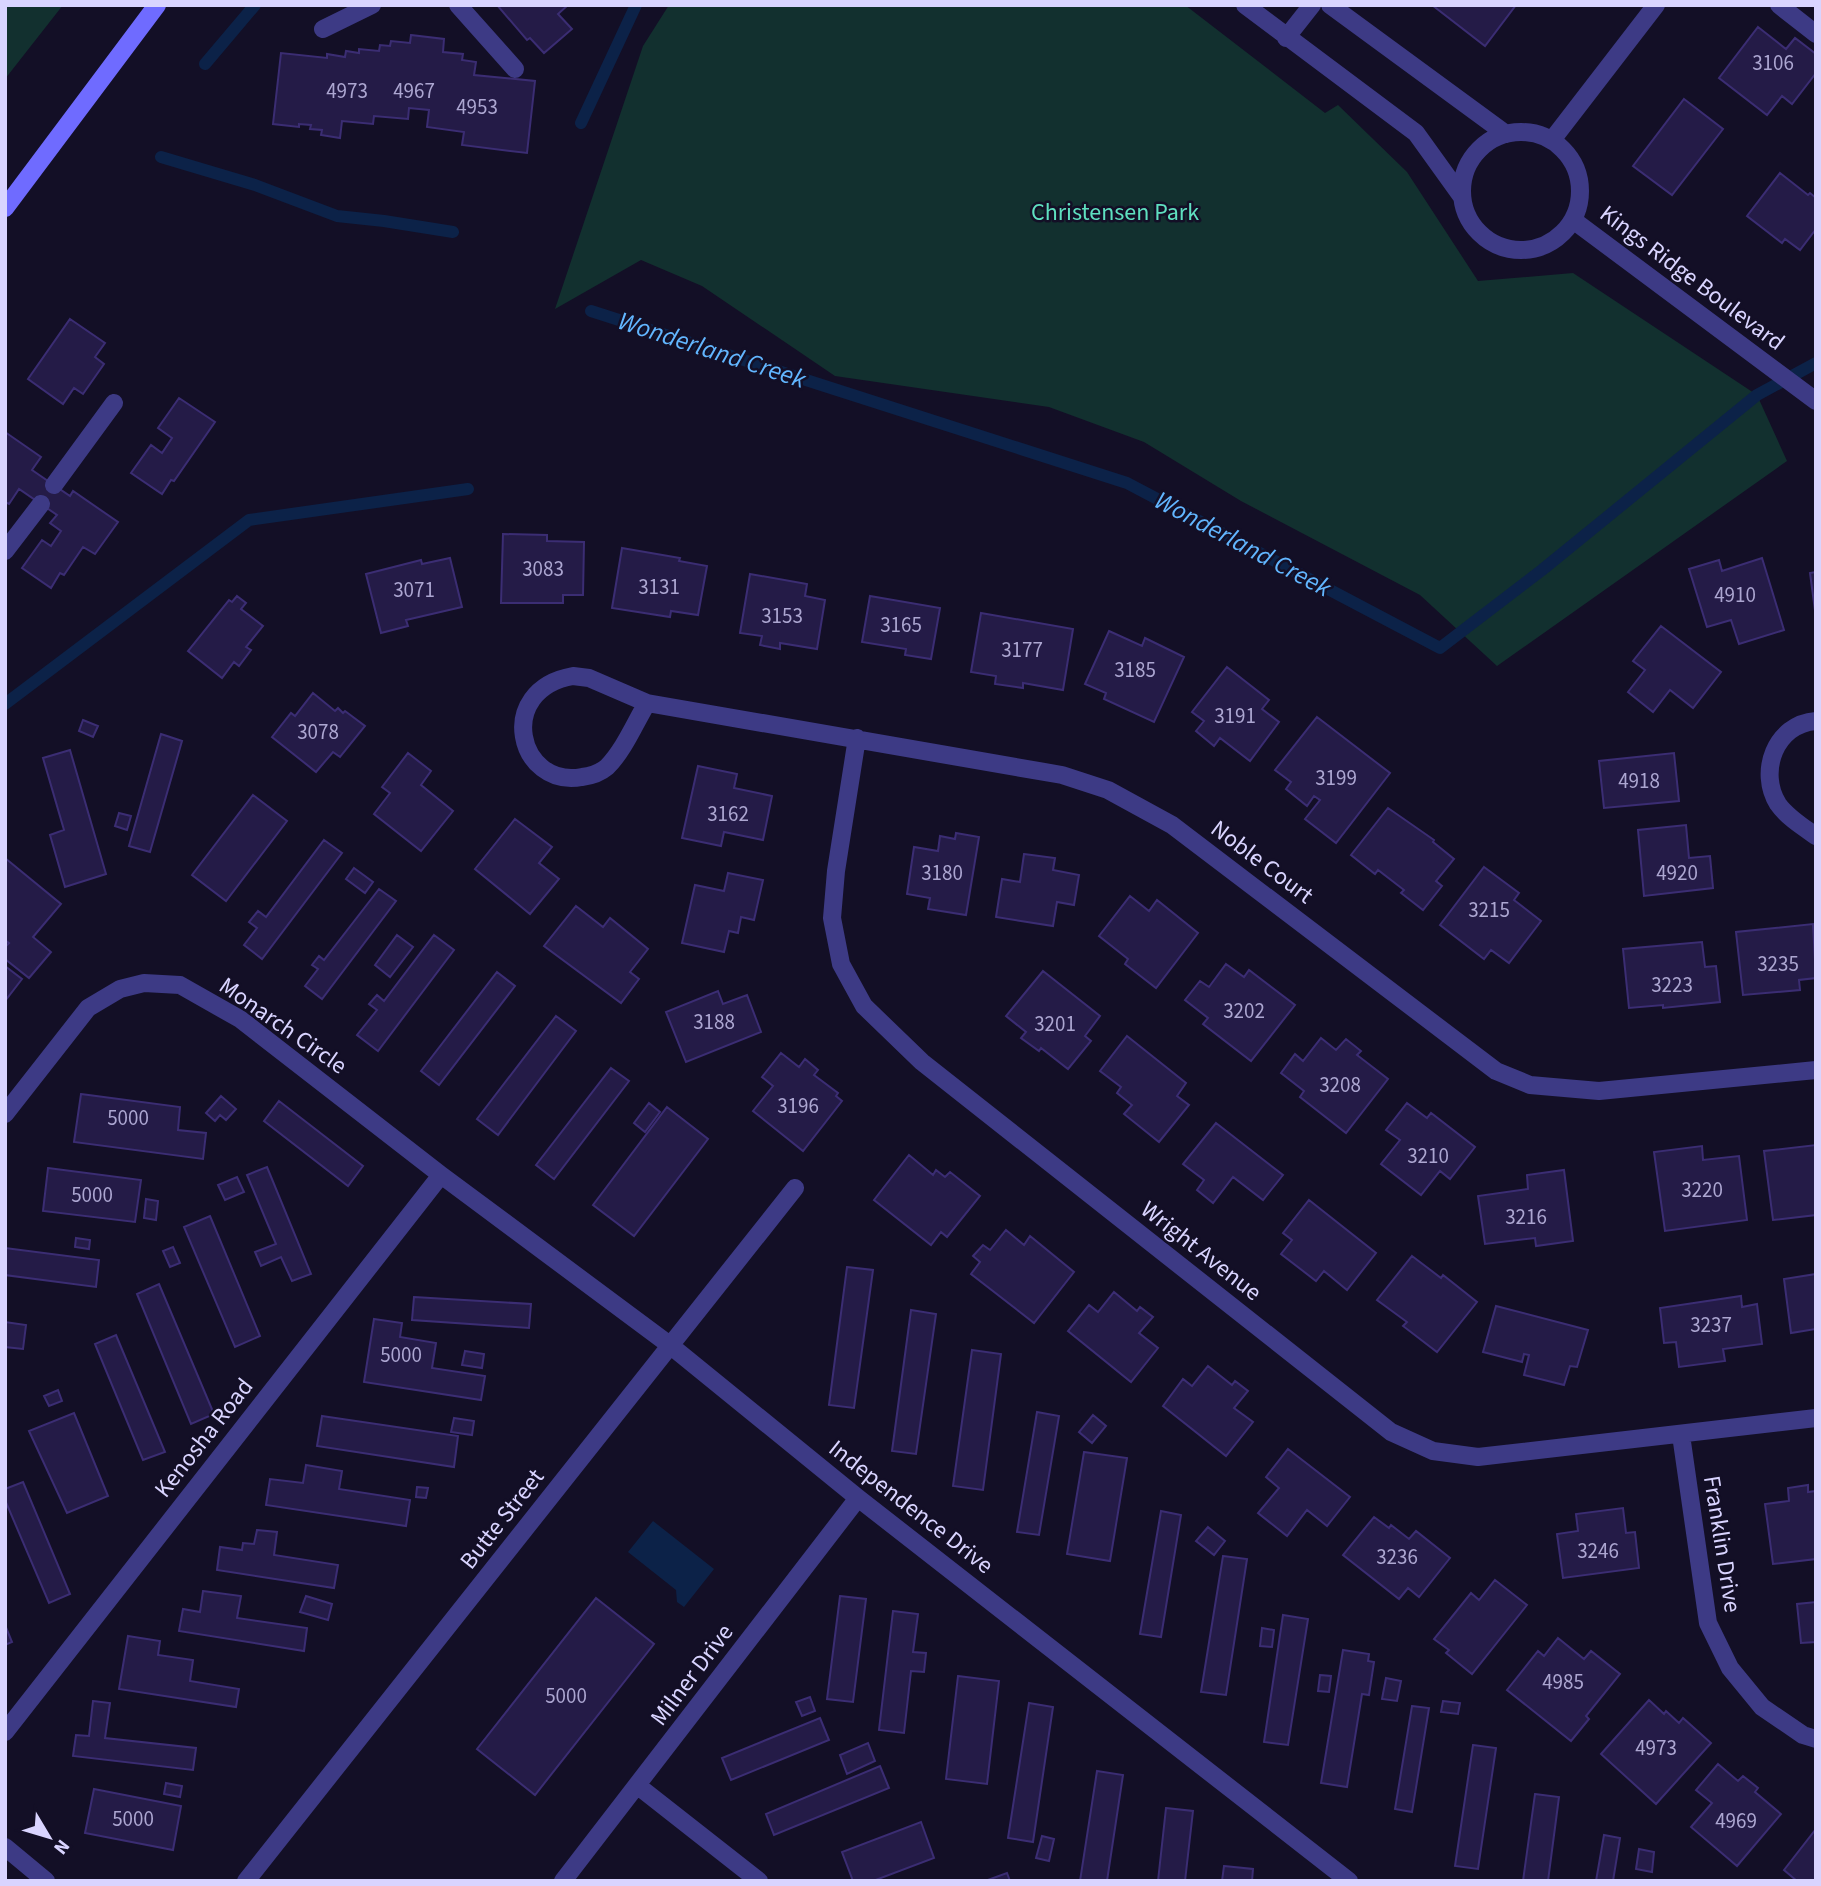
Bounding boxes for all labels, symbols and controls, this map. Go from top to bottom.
house number: 3106 [1752,48,1794,78]
house number: 4973 [326,76,368,106]
house number: 4967 [393,76,435,106]
house number: 4953 [456,92,498,122]
park label: Christensen Park [1031,195,1199,230]
street label: Kings Ridge Boulevard [1592,197,1792,359]
water label: Wonderland Creek [613,302,811,398]
water label: Wonderland Creek [1148,482,1338,606]
house number: 3083 [522,554,564,584]
house number: 3131 [638,572,680,602]
house number: 3071 [393,575,435,605]
house number: 4910 [1714,580,1756,610]
house number: 3153 [761,601,803,631]
house number: 3165 [880,610,922,640]
house number: 3177 [1001,635,1043,665]
house number: 3185 [1114,655,1156,685]
house number: 3191 [1214,701,1256,731]
house number: 3078 [297,717,339,747]
house number: 3199 [1315,763,1357,793]
house number: 4918 [1618,766,1660,796]
house number: 3162 [707,799,749,829]
street label: Noble Court [1203,812,1321,912]
house number: 3180 [921,858,963,888]
house number: 4920 [1656,858,1698,888]
house number: 3215 [1468,895,1510,925]
house number: 3235 [1757,949,1799,979]
street label: Monarch Circle [212,969,354,1083]
house number: 3223 [1651,970,1693,1000]
house number: 3202 [1223,996,1265,1026]
house number: 3188 [693,1007,735,1037]
house number: 3201 [1034,1009,1076,1039]
house number: 3208 [1319,1070,1361,1100]
house number: 3196 [777,1091,819,1121]
house number: 5000 [107,1103,149,1133]
house number: 3210 [1407,1141,1449,1171]
house number: 3220 [1681,1175,1723,1205]
house number: 5000 [71,1180,113,1210]
street label: Wright Avenue [1133,1193,1269,1309]
house number: 3216 [1505,1202,1547,1232]
house number: 3237 [1690,1310,1732,1340]
house number: 5000 [380,1340,422,1370]
street label: Kenosha Road [146,1371,262,1505]
street label: Independence Drive [821,1431,1001,1583]
street label: Butte Street [451,1461,553,1577]
street label: Franklin Drive [1694,1473,1750,1615]
house number: 3246 [1577,1536,1619,1566]
house number: 3236 [1376,1542,1418,1572]
street label: Milner Drive [642,1617,742,1733]
house number: 4985 [1542,1667,1584,1697]
house number: 5000 [545,1681,587,1711]
house number: 4973 [1635,1733,1677,1763]
north arrow [14,1802,84,1872]
house number: 5000 [112,1804,154,1834]
house number: 4969 [1715,1806,1757,1836]
text: N [47,1833,76,1860]

